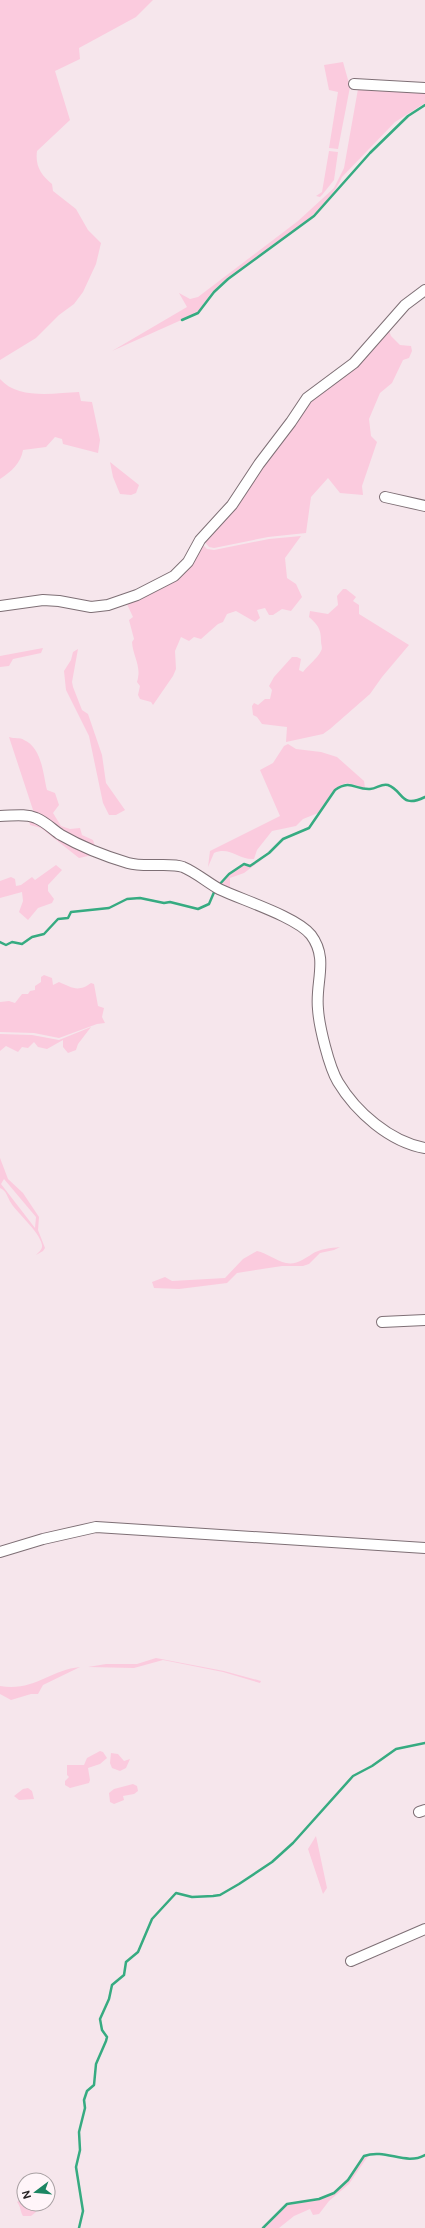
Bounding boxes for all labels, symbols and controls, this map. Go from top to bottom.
north arrow [16,2172,56,2212]
text: N [19,2189,34,2201]

